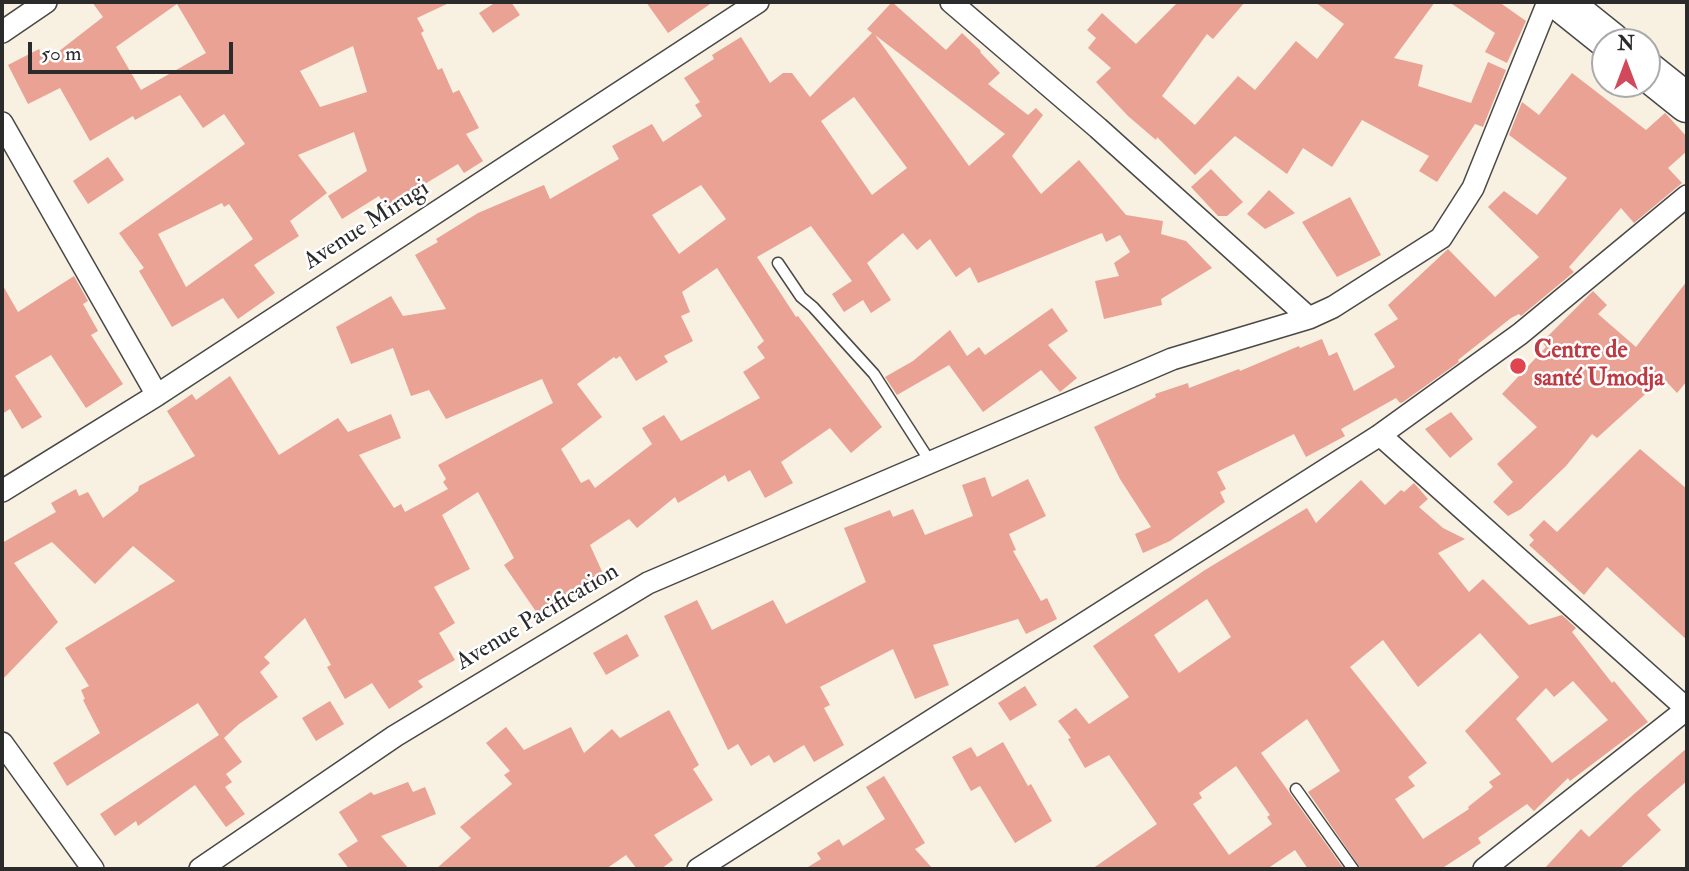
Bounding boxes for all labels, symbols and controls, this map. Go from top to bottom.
scale bar [32,28,236,72]
north arrow [1591,28,1661,98]
text: N [1617,32,1635,56]
text: 50 m [41,40,82,67]
street label: Avenue Mirugi [299,175,435,277]
place label: Centre de santé Umodja [1534,338,1664,394]
marker: Centre de santé Umodja [1508,356,1528,376]
street label: Avenue Pacification [451,558,625,678]

